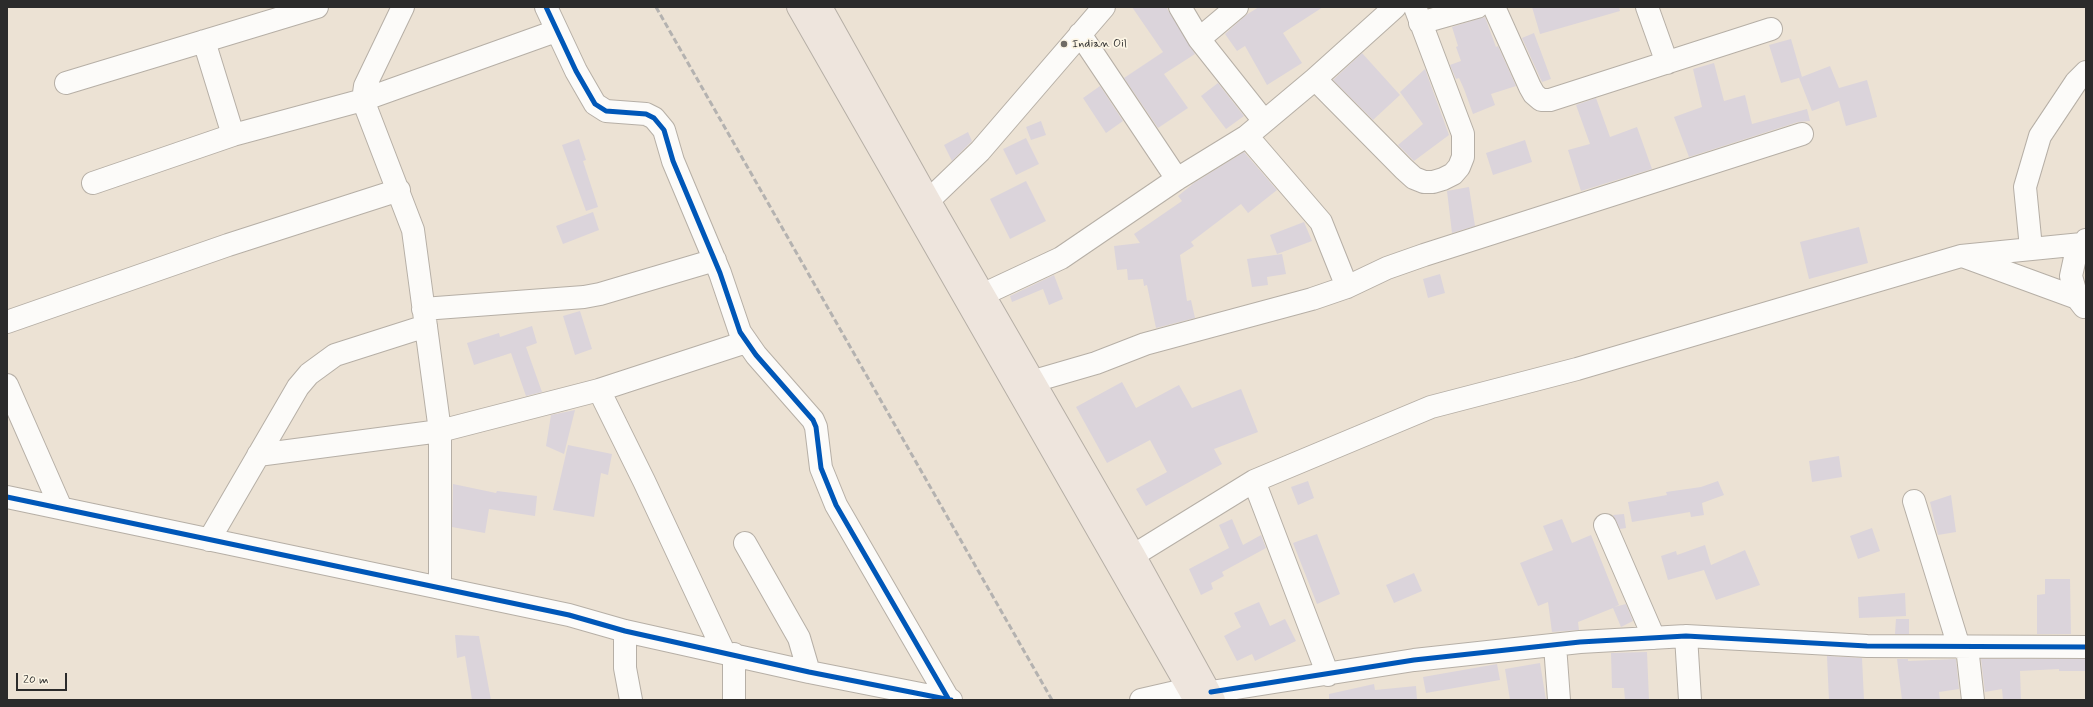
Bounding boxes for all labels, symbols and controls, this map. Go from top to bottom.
place label: Indian Oil [1072,37,1127,51]
marker: Indian Oil [1059,39,1069,49]
scale bar [18,665,69,691]
text: 20 m [23,672,49,688]

